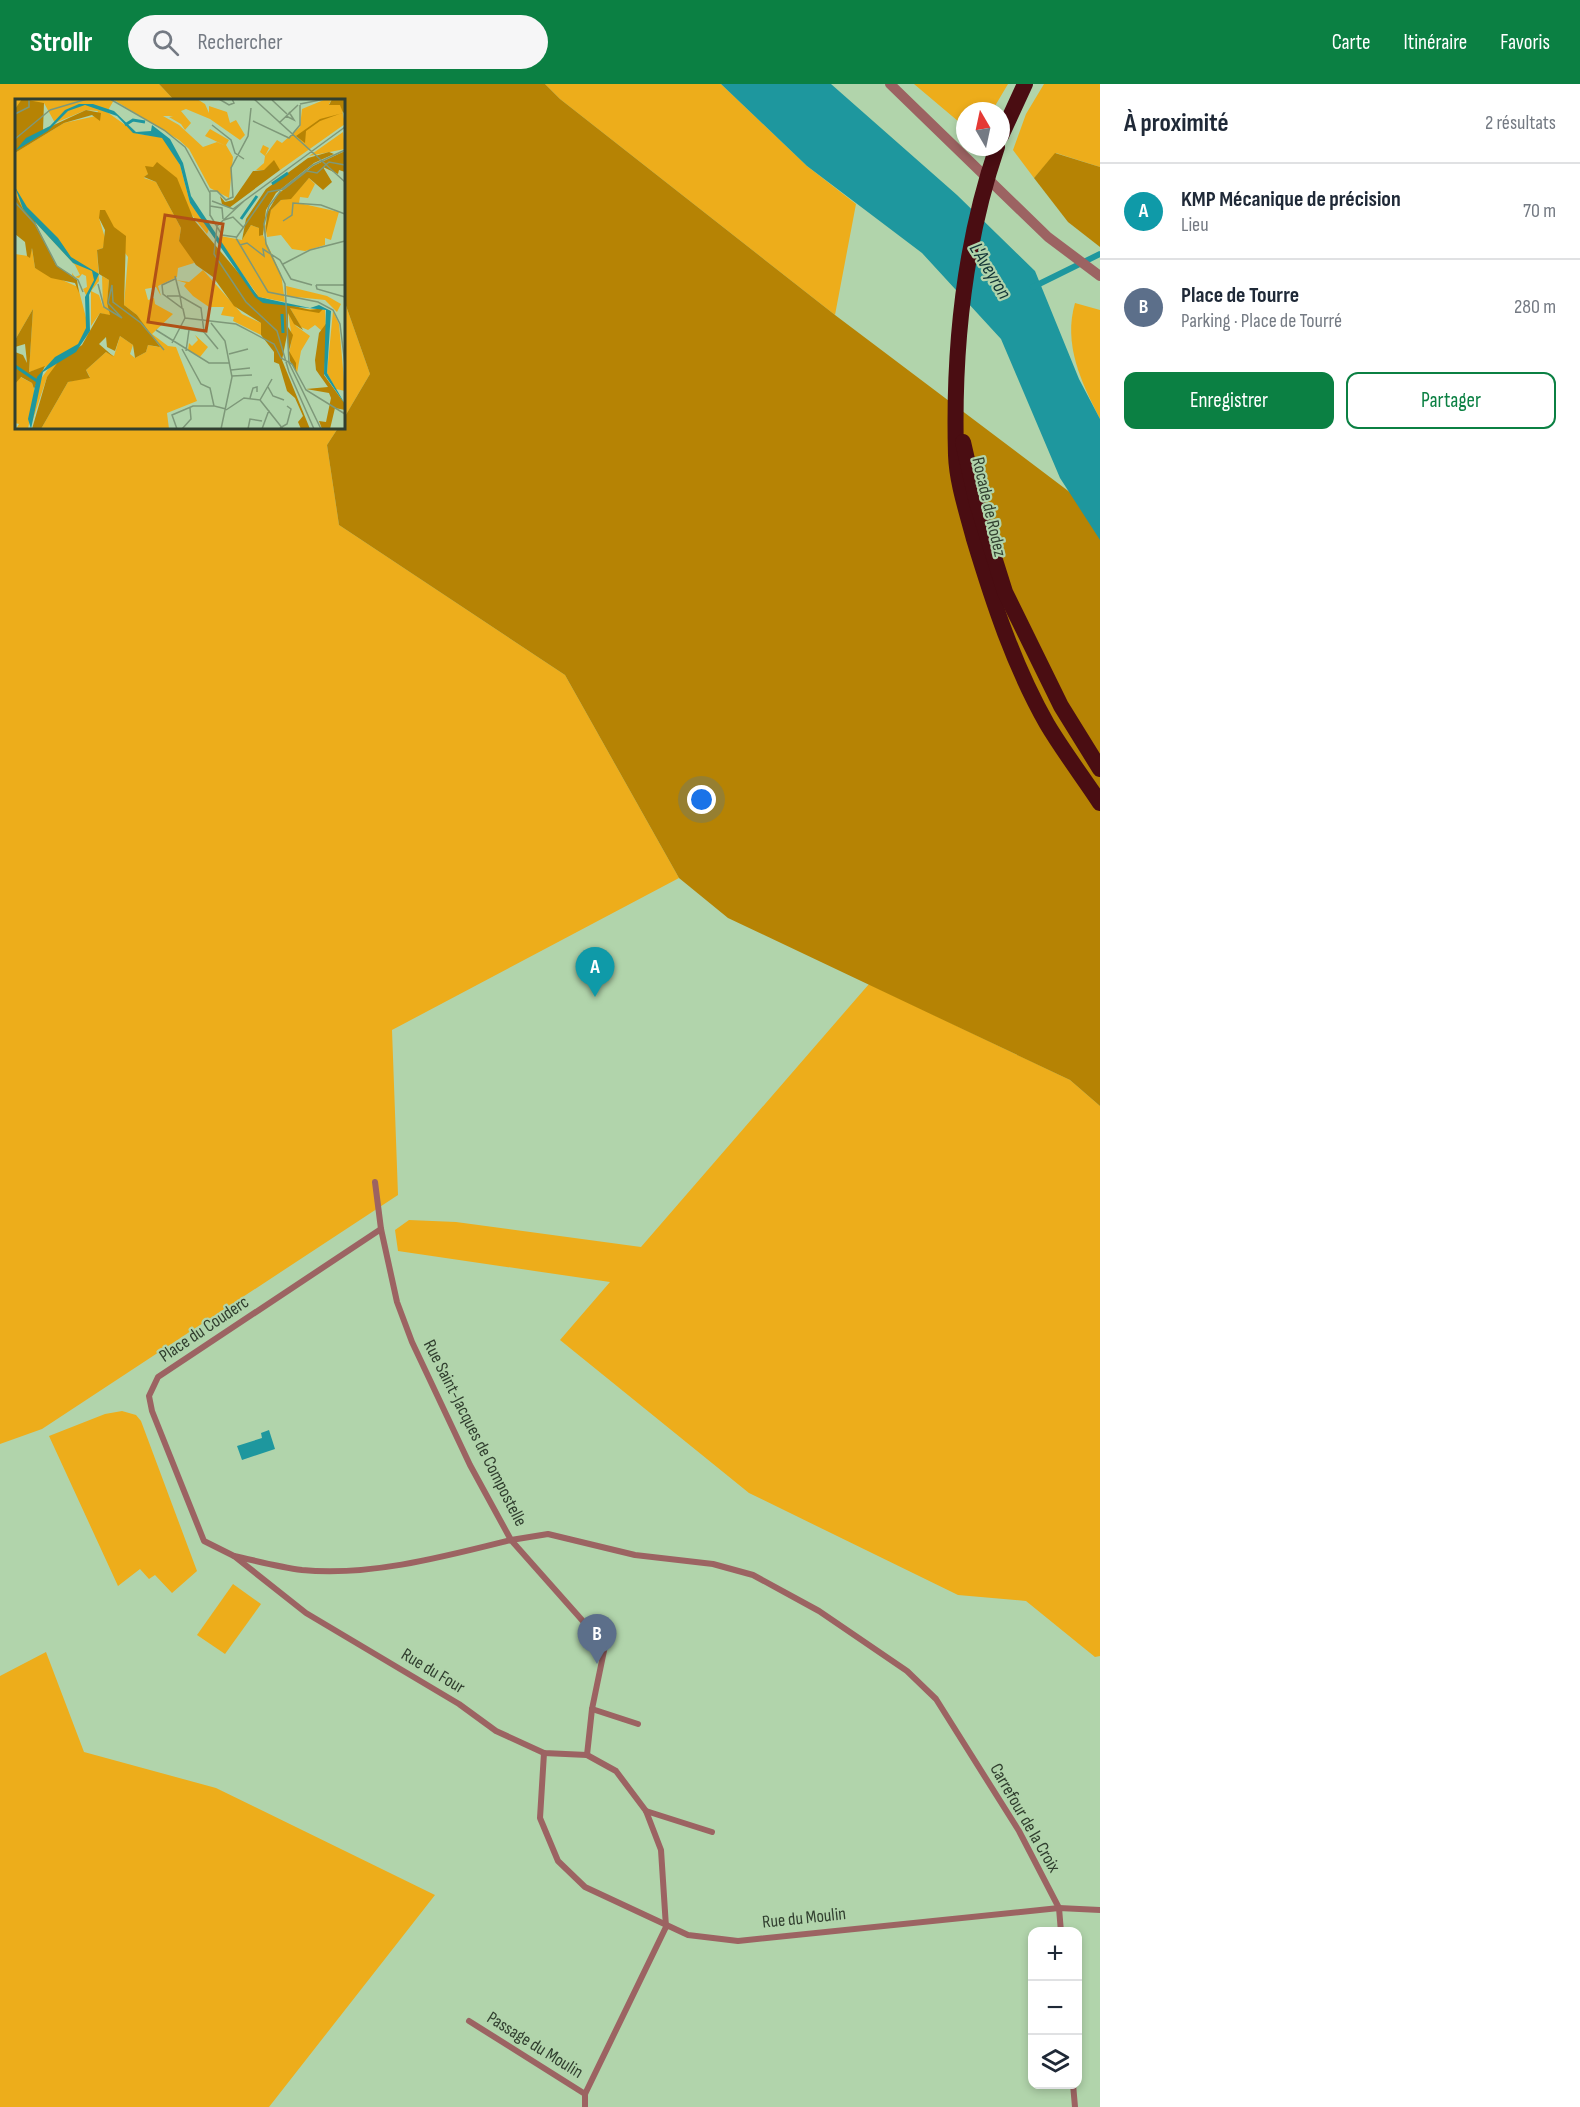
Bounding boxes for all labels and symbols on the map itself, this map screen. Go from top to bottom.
inset map [15,99,345,429]
north arrow [956,102,1010,156]
water label: L'Aveyron [964,238,1016,304]
street label: Rocade de Rodez [967,455,1011,559]
your location [687,785,716,814]
pin: A [576,948,614,997]
street label: Place du Couderc [155,1291,253,1367]
street label: Rue Saint-Jacques de Compostelle [419,1336,531,1530]
pin: B [578,1614,616,1664]
street label: Rue du Four [397,1644,469,1698]
street label: Carrefour de la Croix [985,1760,1065,1876]
street label: Rue du Moulin [761,1903,847,1933]
street label: Passage du Moulin [483,2007,587,2083]

